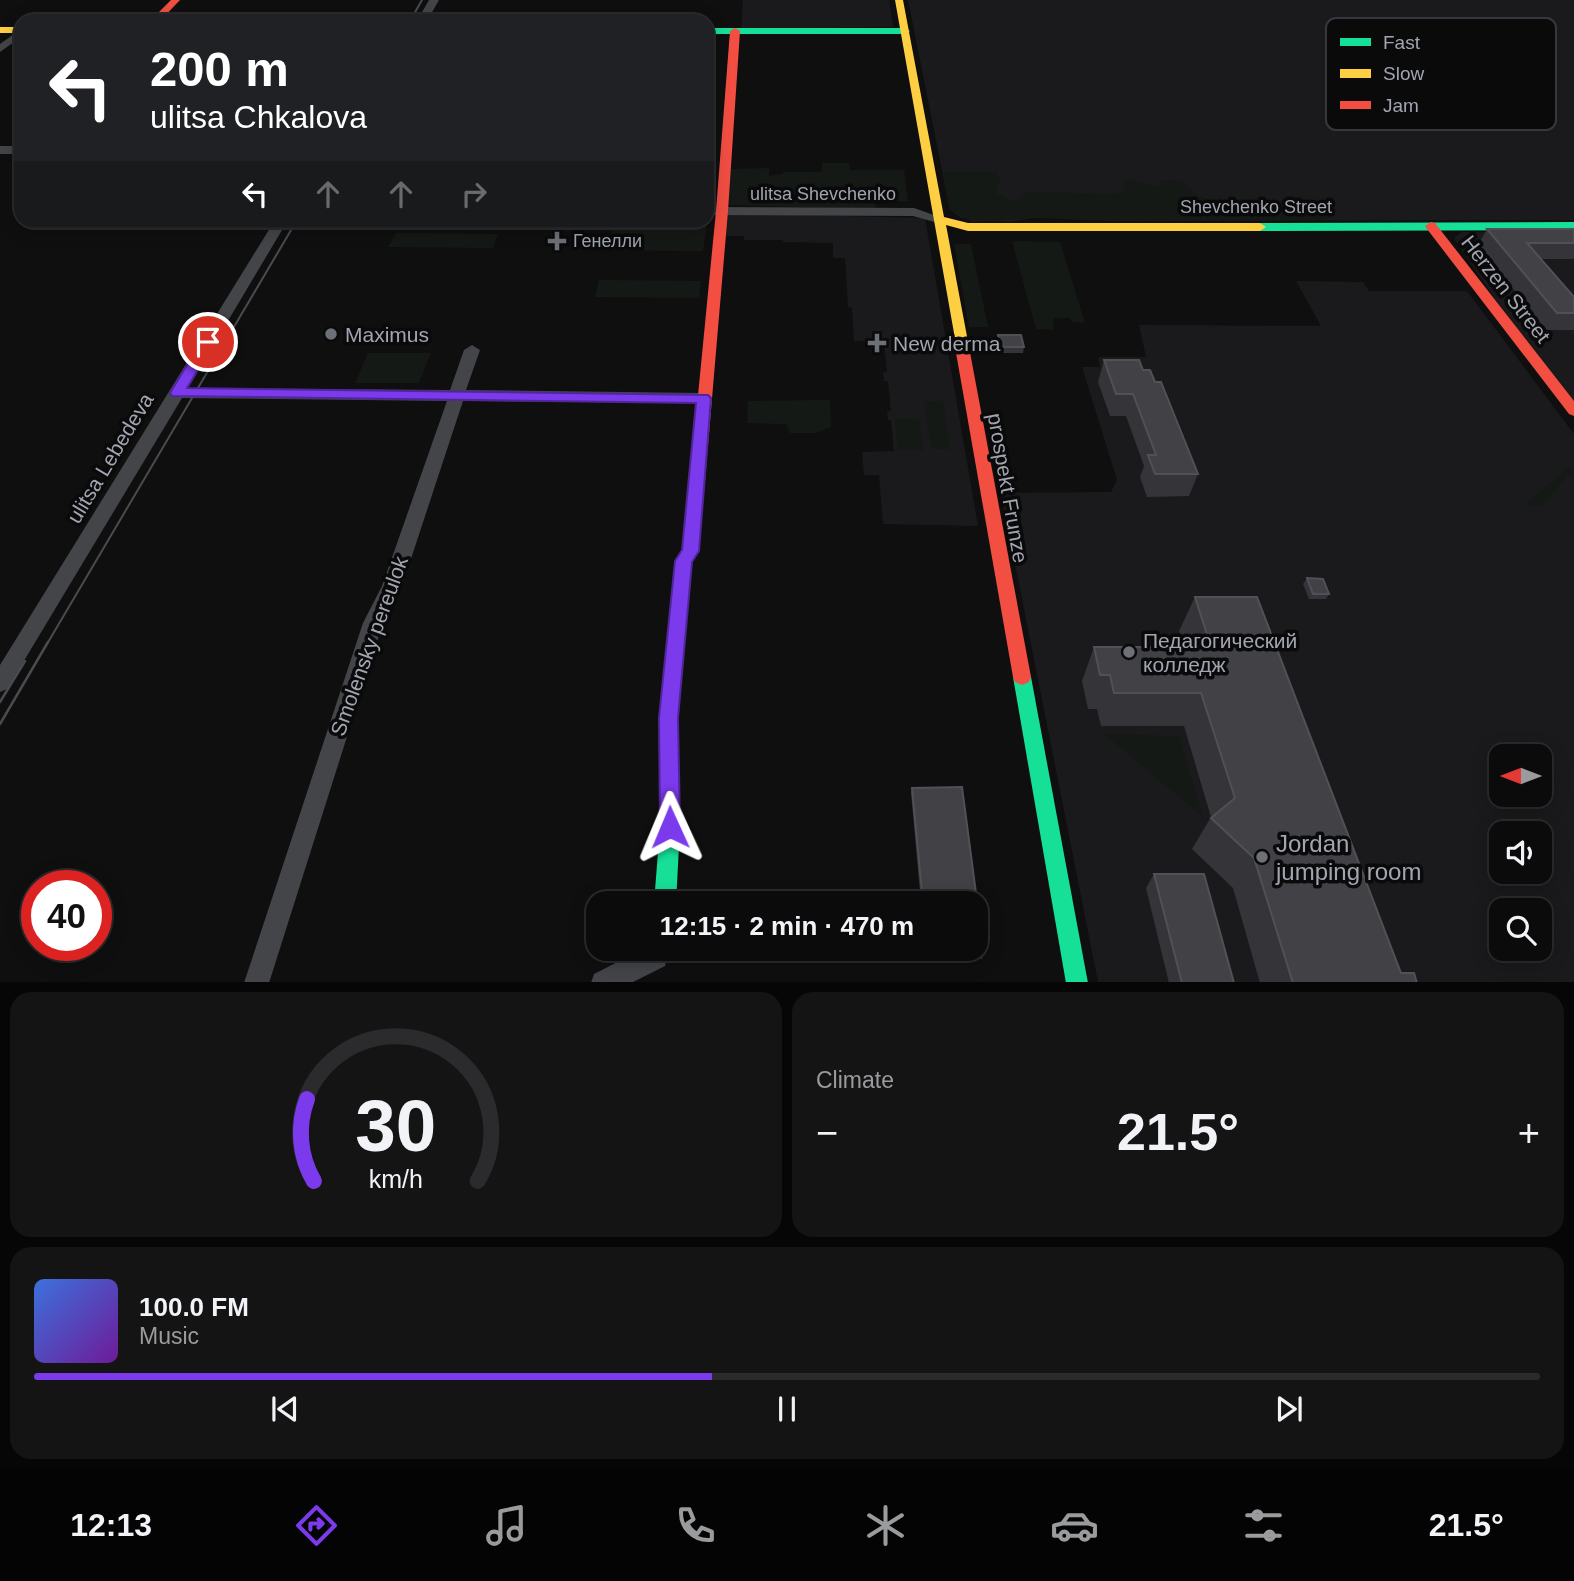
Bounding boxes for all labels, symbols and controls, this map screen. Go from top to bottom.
legend [1326,18,1556,130]
text: Fast [1383,32,1421,53]
icon: left [35,42,126,133]
text: 200 m [150,42,289,96]
text: Slow [1383,63,1424,84]
text: Jam [1383,95,1419,116]
text: ulitsa Chkalova [150,99,367,135]
icon: left [236,175,274,213]
icon: ahead [309,175,347,213]
icon: ahead [382,175,420,213]
icon: right [455,175,493,213]
street label: ulitsa Shevchenko [750,184,896,204]
street label: Shevchenko Street [1180,197,1332,217]
marker: Генелли [547,231,567,251]
place label: Генелли [573,231,642,251]
street label: Herzen Street [1457,231,1555,347]
pin [178,312,238,372]
icon: arrive [189,323,227,361]
place label: Maximus [345,323,429,346]
marker: Maximus [323,326,339,342]
place label: New derma [893,332,1001,355]
marker: New derma [867,333,887,353]
street label: ulitsa Lebedeva [62,389,158,527]
street label: prospekt Frunze [983,411,1033,565]
street label: Smolensky pereulok [326,553,412,739]
place label: Педагогический колледж [1143,629,1297,676]
marker: Педагогический колледж [1121,644,1137,660]
north arrow [1489,744,1552,807]
map controls [1489,744,1552,961]
position arrow [633,790,707,864]
button: sound [1489,821,1552,884]
place label: Jordan jumping room [1275,830,1421,885]
marker: Jordan jumping room [1254,849,1270,865]
speed limit sign: 40 [21,870,112,961]
button: search [1489,898,1552,961]
text: 12:15 · 2 min · 470 m [660,911,914,941]
text: Climate [816,1067,894,1093]
text: 30 [356,1085,436,1166]
text: 21.5° [1117,1103,1239,1161]
text: − [816,1112,838,1154]
text: + [1518,1112,1540,1154]
text: km/h [369,1164,423,1192]
text: 100.0 FM [139,1292,249,1322]
text: Music [139,1323,199,1349]
icon: previous [266,1390,304,1428]
icon: pause [768,1390,806,1428]
icon: next [1270,1390,1308,1428]
icon: directions [292,1501,341,1550]
icon: music [482,1501,531,1550]
icon: phone [671,1501,720,1550]
icon: climate [861,1501,910,1550]
icon: car [1050,1501,1099,1550]
icon: filters [1239,1501,1288,1550]
text: 12:13 [70,1507,152,1543]
text: 21.5° [1429,1507,1504,1543]

